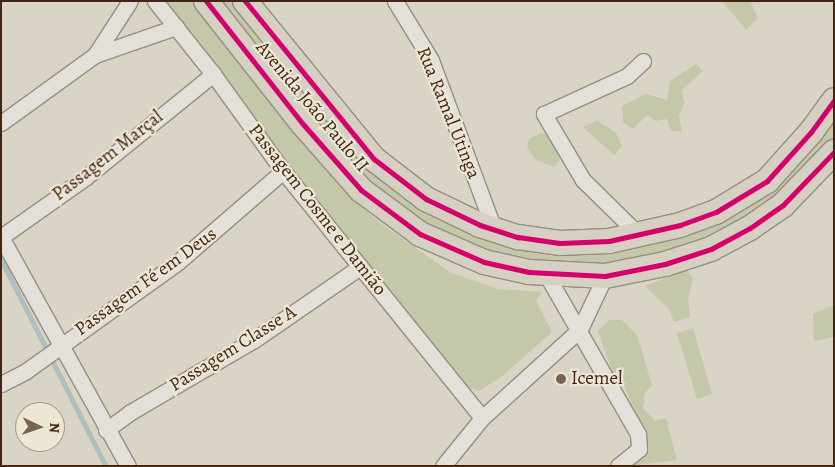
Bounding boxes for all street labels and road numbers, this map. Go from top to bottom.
street label: Avenida João Paulo II [251,37,373,177]
street label: Rua Ramal Utinga [411,44,485,182]
street label: Passagem Marçal [48,106,168,206]
street label: Passagem Cosme e Damião [243,120,391,300]
street label: Passagem Fé em Deus [71,223,221,341]
street label: Passagem Classe A [166,301,300,397]

